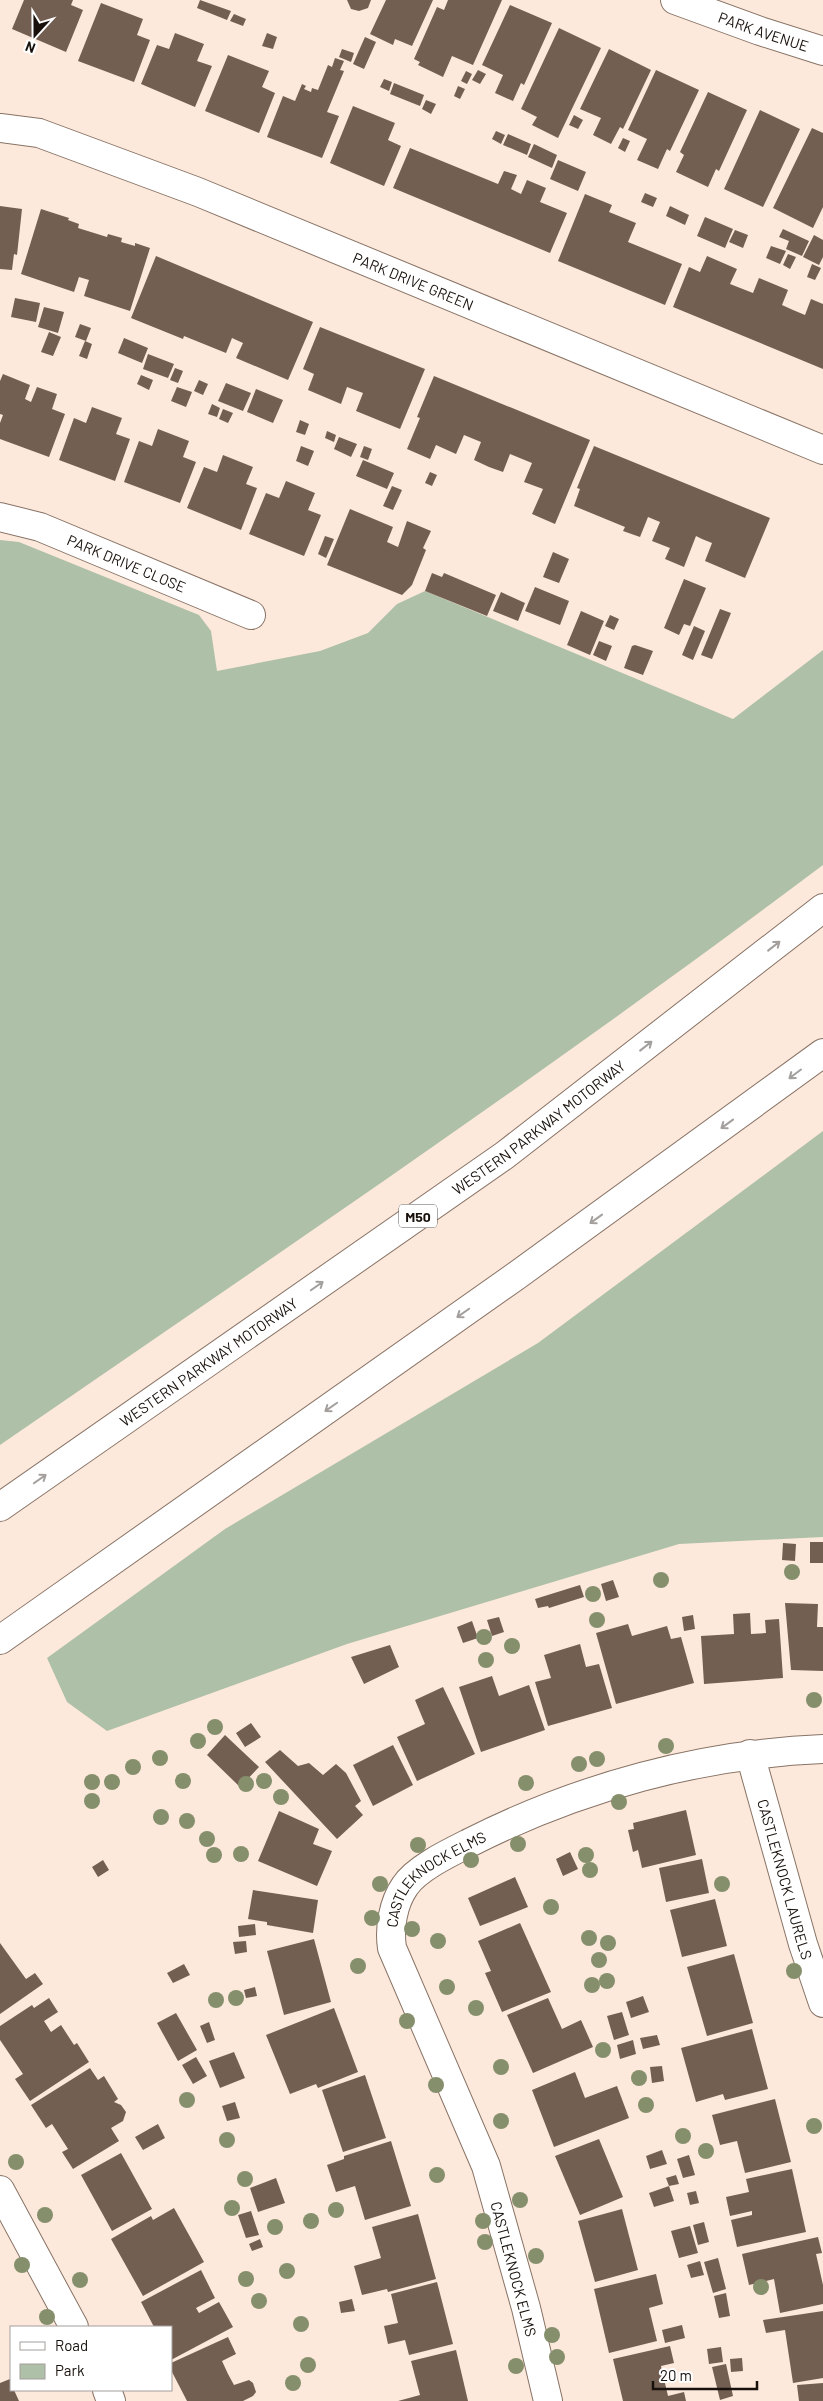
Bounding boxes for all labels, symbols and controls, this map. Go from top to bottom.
street label: PARK AVENUE [716,8,811,55]
north arrow [10,10,60,60]
text: N [23,38,38,57]
street label: PARK DRIVE GREEN [350,248,476,314]
street label: PARK DRIVE CLOSE [65,530,189,596]
one-way arrow [767,941,781,951]
one-way arrow [639,1040,652,1051]
street label: WESTERN PARKWAY MOTORWAY [448,1056,629,1198]
one-way arrow [788,1069,802,1079]
one-way arrow [720,1119,734,1129]
road number: M50 [399,1204,437,1228]
one-way arrow [589,1214,603,1224]
one-way arrow [310,1281,324,1291]
street label: WESTERN PARKWAY MOTORWAY [116,1294,301,1430]
one-way arrow [456,1308,470,1318]
one-way arrow [324,1402,338,1412]
one-way arrow [33,1474,47,1484]
street label: CASTLEKNOCK LAURELS [754,1797,817,1962]
street label: CASTLEKNOCK ELMS [382,1827,489,1928]
street label: CASTLEKNOCK ELMS [487,2199,541,2339]
legend [10,2326,172,2391]
text: Road [55,2336,88,2354]
scale bar [653,2358,757,2390]
text: Park [55,2361,85,2379]
text: 20 m [660,2366,692,2384]

